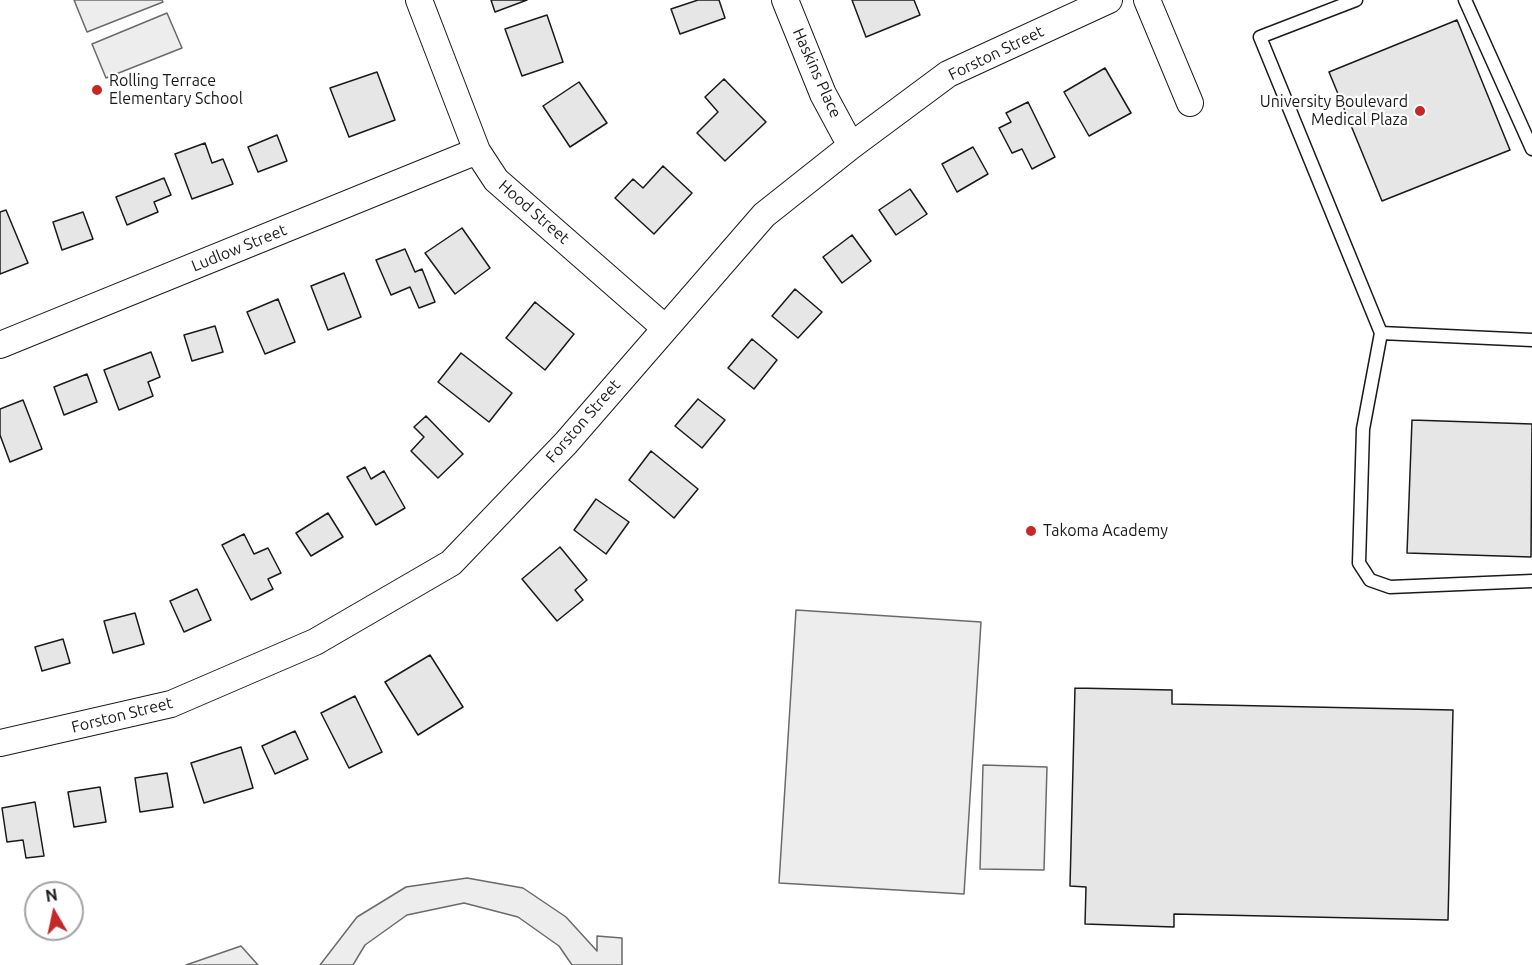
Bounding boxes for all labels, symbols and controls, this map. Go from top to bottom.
street label: Forston Street [945,22,1047,84]
street label: Haskins Place [789,25,845,121]
place label: Rolling Terrace Elementary School [109,71,243,109]
marker: Rolling Terrace Elementary School [90,83,104,97]
place label: University Boulevard Medical Plaza [1260,92,1408,130]
marker: University Boulevard Medical Plaza [1413,104,1427,118]
street label: Hood Street [495,176,573,248]
street label: Ludlow Street [189,220,289,276]
street label: Forston Street [542,376,624,466]
place label: Takoma Academy [1043,521,1168,541]
marker: Takoma Academy [1024,524,1038,538]
street label: Forston Street [69,693,175,737]
north arrow [24,881,84,941]
text: N [44,885,59,905]

